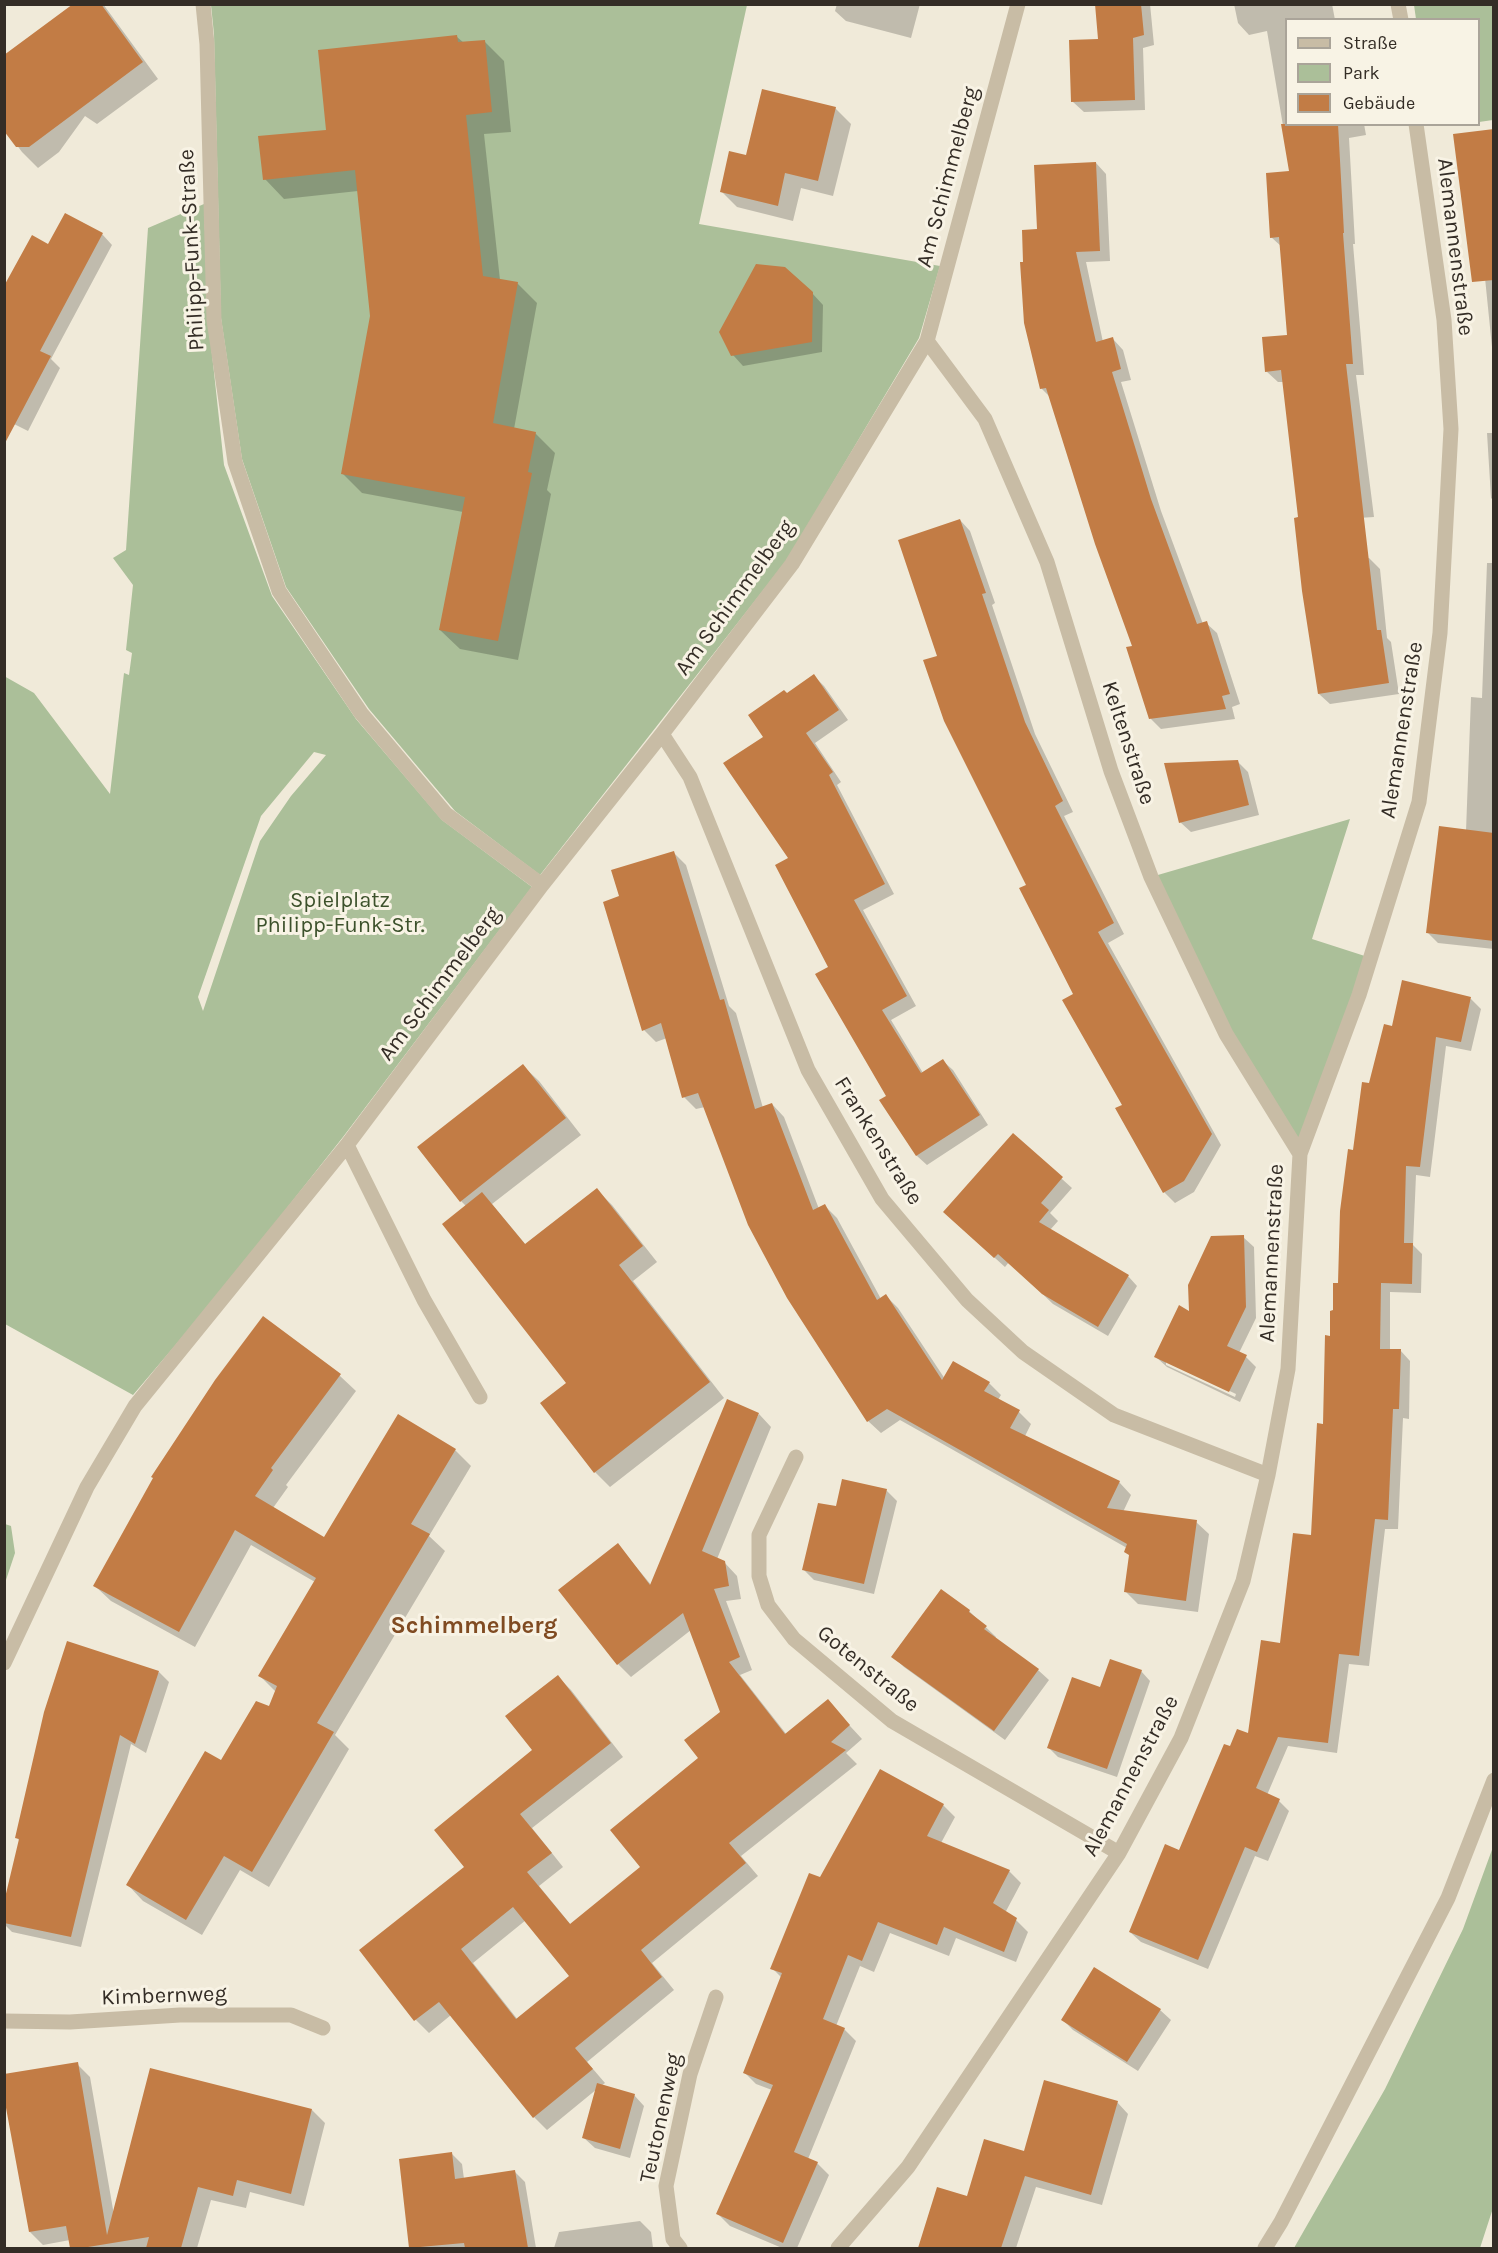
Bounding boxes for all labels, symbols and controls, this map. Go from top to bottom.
legend [1285,18,1480,126]
text: Straße [1343,32,1397,54]
text: Park [1343,62,1380,84]
street label: Am Schimmelberg [911,84,985,270]
text: Gebäude [1343,92,1415,114]
street label: Philipp-Funk-Straße [174,148,210,352]
street label: Alemannenstraße [1431,157,1479,337]
street label: Am Schimmelberg [670,515,800,681]
street label: Alemannenstraße [1375,640,1429,820]
street label: Keltenstraße [1096,678,1160,808]
park label: Spielplatz Philipp-Funk-Str. [255,888,425,939]
street label: Am Schimmelberg [374,902,506,1066]
street label: Frankenstraße [828,1072,928,1210]
street label: Alemannenstraße [1254,1163,1290,1343]
district label: Schimmelberg [390,1612,558,1640]
street label: Gotenstraße [812,1620,924,1718]
street label: Alemannenstraße [1077,1691,1185,1861]
street label: Kimbernweg [101,1981,227,2011]
street label: Teutonenweg [634,2051,688,2185]

